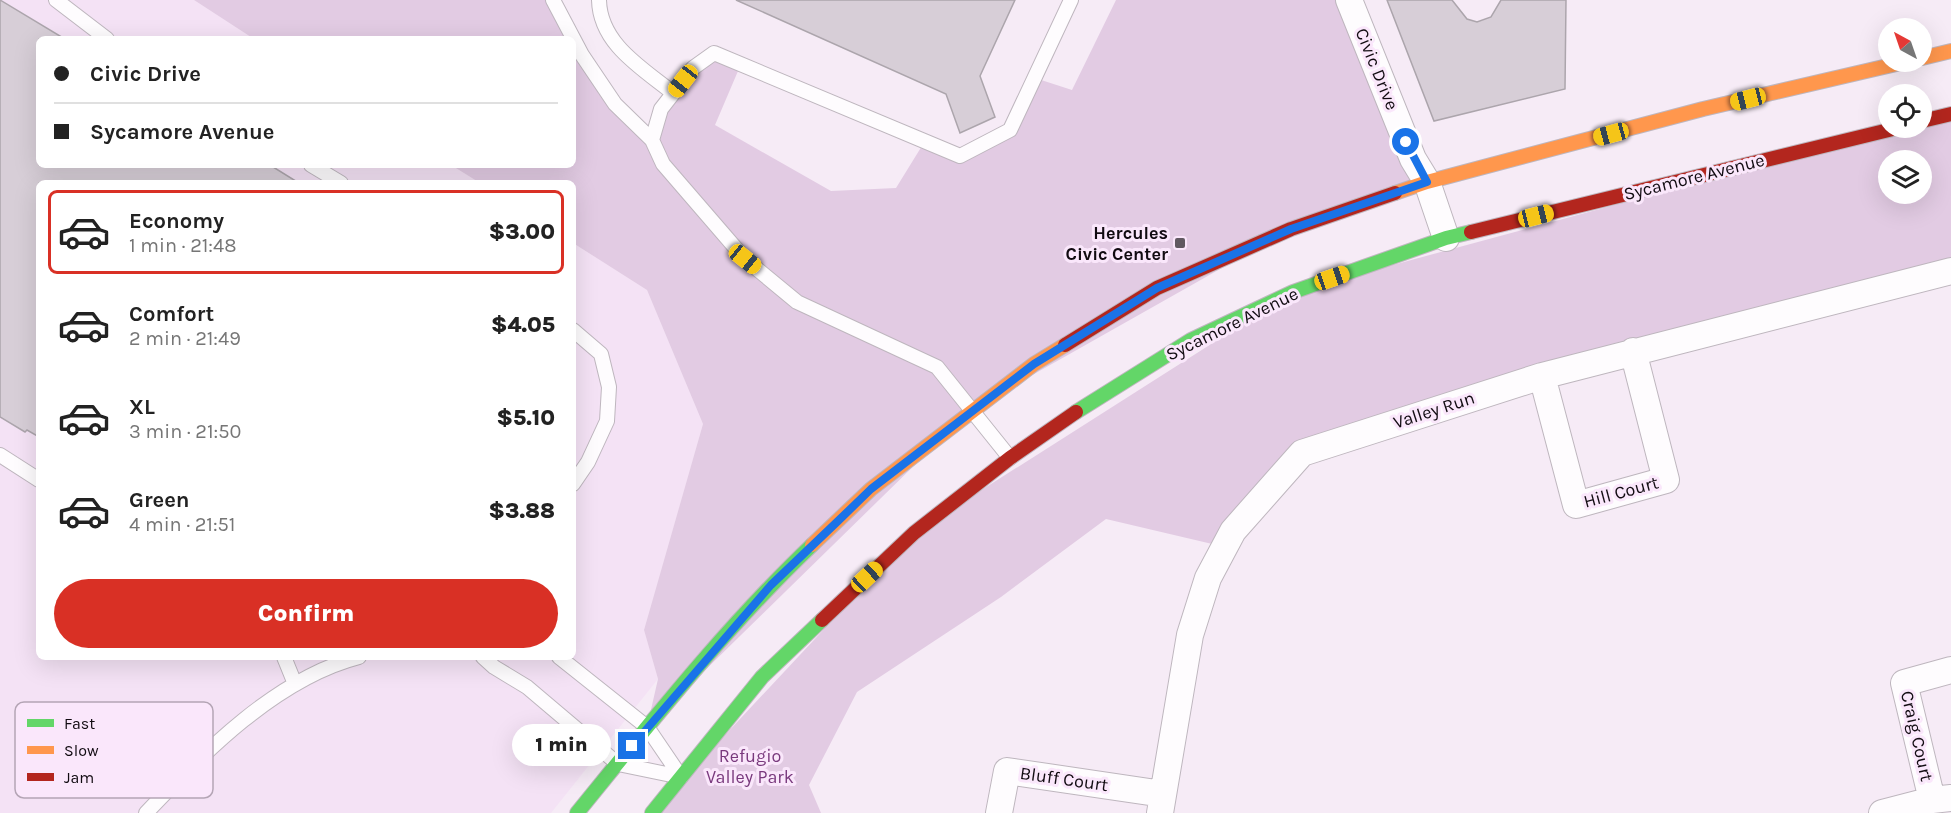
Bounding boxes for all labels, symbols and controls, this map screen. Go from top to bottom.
north arrow [1878,18,1932,72]
map controls [1878,18,1932,204]
street label: Civic Drive [1351,25,1403,113]
text: Civic Drive [90,61,201,87]
car [665,61,701,101]
button: locate [1878,84,1932,138]
car [1728,86,1768,112]
text: Sycamore Avenue [90,119,274,145]
car [1591,121,1631,147]
route start [1392,128,1419,155]
street label: Sycamore Avenue [1621,149,1767,205]
button: layers [1878,150,1932,204]
car [1516,203,1556,229]
icon: car [57,205,111,259]
text: Economy [129,208,224,234]
text: $3.00 [489,219,555,245]
place label: Hercules Civic Center [1065,222,1168,265]
text: 1 min · 21:48 [129,234,236,257]
marker: Hercules Civic Center [1173,236,1187,250]
car [725,241,765,277]
car [1312,264,1352,292]
street label: Sycamore Avenue [1162,282,1302,366]
icon: car [57,298,111,352]
text: Comfort [129,301,214,327]
text: $4.05 [491,312,555,338]
text: 2 min · 21:49 [129,327,241,350]
street label: Valley Run [1391,387,1477,433]
icon: car [57,391,111,445]
text: XL [129,394,155,420]
text: $5.10 [496,405,555,431]
text: 3 min · 21:50 [129,420,241,443]
street label: Hill Court [1581,471,1661,513]
icon: car [57,484,111,538]
text: Green [129,487,190,513]
text: $3.88 [489,498,555,524]
text: 4 min · 21:51 [129,513,235,536]
car [848,558,886,596]
button: Confirm [54,579,558,648]
street label: Craig Court [1896,689,1938,784]
legend [15,702,213,798]
text: Fast [64,714,95,733]
callout: 1 min [512,725,611,767]
route end [618,732,645,759]
text: 1 min [535,733,588,756]
text: Slow [64,741,99,760]
park label: Refugio Valley Park [706,745,794,788]
street label: Bluff Court [1019,762,1110,796]
text: Jam [64,768,94,787]

